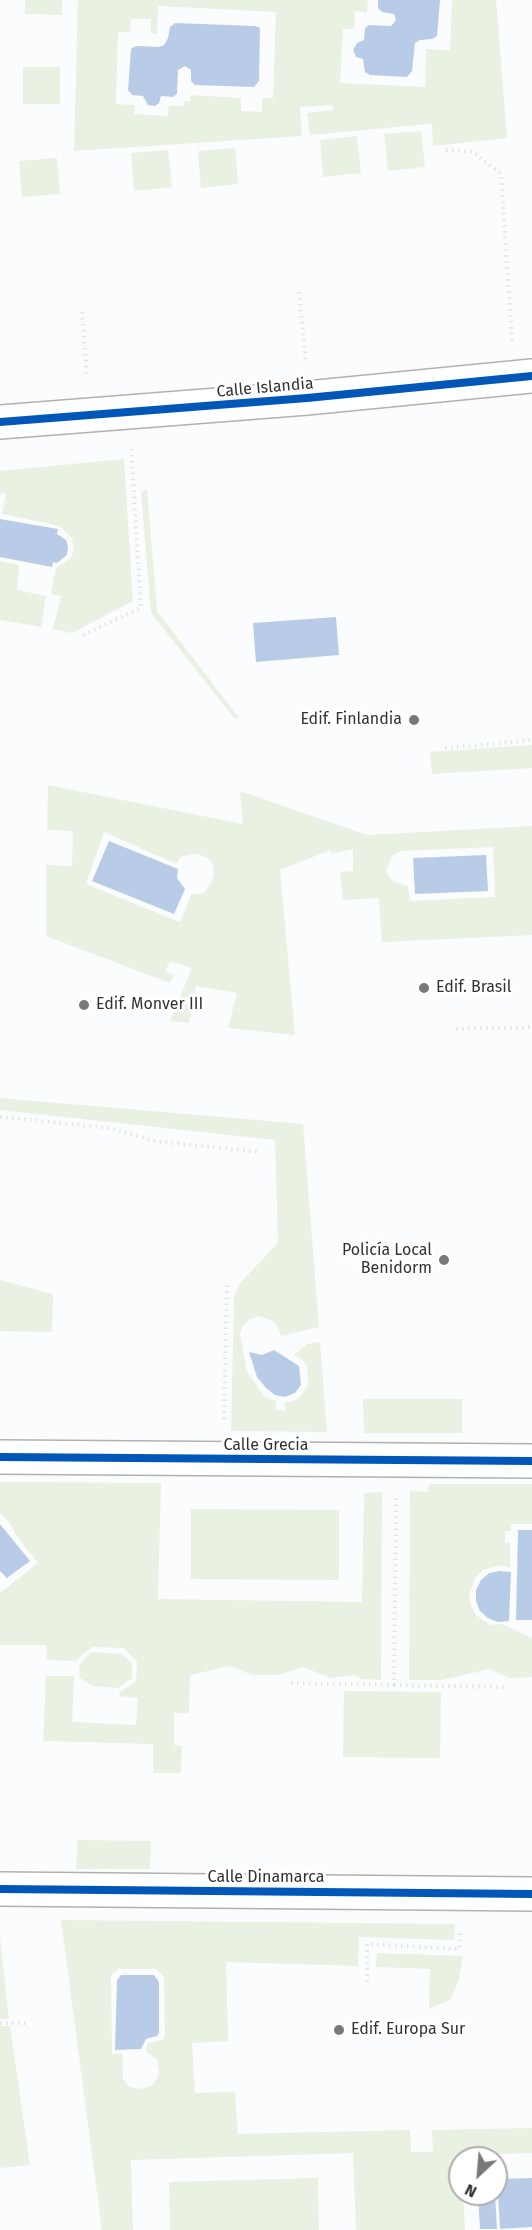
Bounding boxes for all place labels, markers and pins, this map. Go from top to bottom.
place label: Edif. Finlandia [300,710,402,730]
marker: Edif. Finlandia [407,713,421,727]
place label: Edif. Brasil [436,978,512,998]
marker: Edif. Brasil [417,981,431,995]
place label: Edif. Monver III [96,995,203,1015]
marker: Edif. Monver III [77,998,91,1012]
place label: Policía Local Benidorm [342,1241,432,1279]
marker: Policía Local Benidorm [437,1253,451,1267]
place label: Edif. Europa Sur [351,2020,465,2040]
marker: Edif. Europa Sur [332,2023,346,2037]

